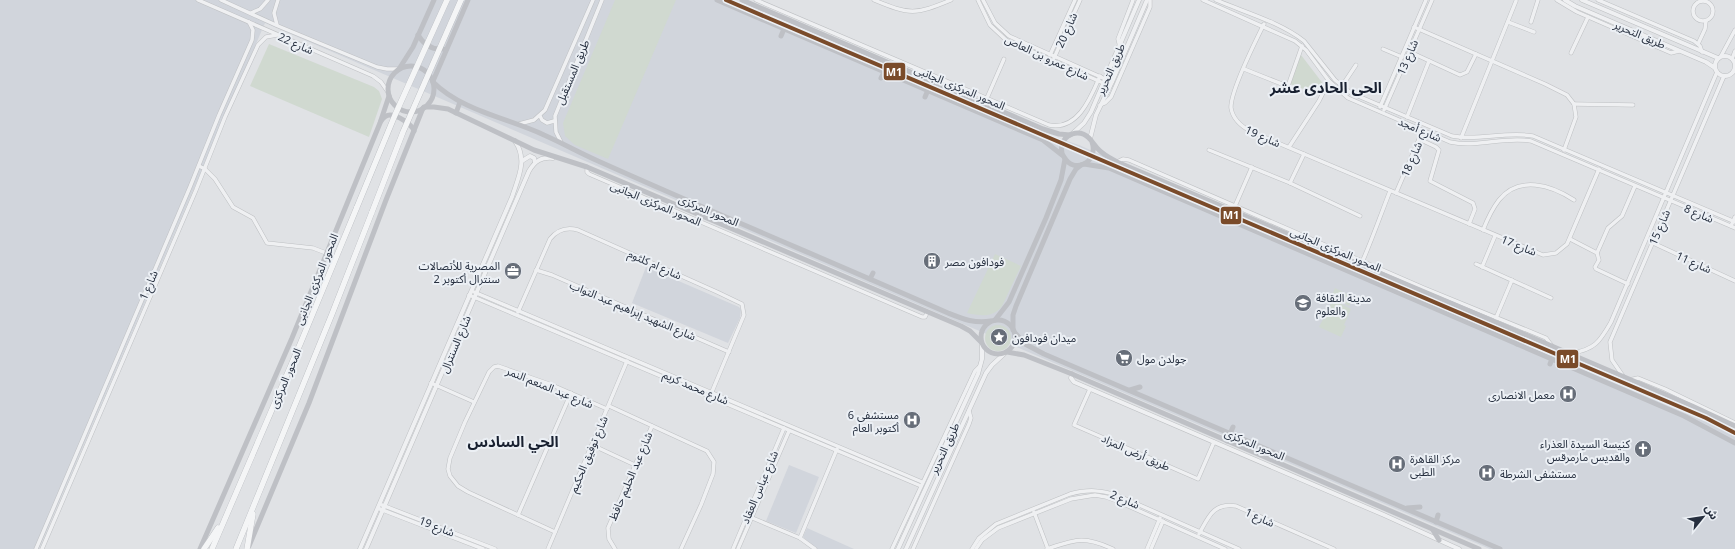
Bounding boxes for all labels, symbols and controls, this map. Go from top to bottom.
street label: شارع 20 [1052,10,1081,50]
street label: طريق التحرير [1611,16,1668,52]
street label: شارع 22 [276,29,316,58]
street label: شارع عمرو بن العاص [1002,31,1092,84]
street label: طريق المستقبل [552,37,592,107]
street label: شارع 13 [1393,37,1422,77]
street label: طريق التحرير [1092,41,1128,98]
street label: المحور المركزى الجانبى [912,61,1008,113]
line badge: M1 [883,62,906,81]
text: M1 [886,64,902,79]
district label: الحى الحادى عشر [1269,77,1382,97]
street label: شارع أمجد [1396,113,1444,146]
street label: شارع 19 [1243,122,1283,151]
street label: شارع 18 [1397,139,1426,179]
street label: المحور المركزى الجانبى [608,177,704,229]
street label: المحور المركزى [677,191,741,229]
street label: شارع 8 [1682,200,1716,227]
line badge: M1 [1220,206,1242,225]
text: M1 [1223,207,1239,222]
street label: شارع 15 [1645,207,1674,247]
street label: المحور المركزى الجانبى [1288,223,1384,275]
street label: المحور المركزى الجانبى [291,231,341,327]
street label: شارع 17 [1499,231,1539,260]
street label: شارع ام كلثوم [625,245,685,284]
street label: شارع 11 [1674,248,1714,277]
building icon: فودافون مصر [922,251,942,271]
place label: فودافون مصر [944,254,1004,269]
place label: المصرية للأتصالات سنترال أكتوبر 2 [419,258,500,286]
office icon: المصرية للأتصالات سنترال أكتوبر 2 [503,261,523,281]
street label: شارع 1 [135,268,162,302]
street label: شارع الشهيد إبراهيم عبد التواب [567,277,699,345]
place label: مدينة الثقافة والعلوم [1316,290,1372,319]
school or university icon: مدينة الثقافة والعلوم [1293,293,1313,313]
street label: شارع السنترال [436,312,475,376]
place icon: ميدان فودافون [989,327,1009,347]
place label: ميدان فودافون [1012,330,1077,345]
street label: المحور المركزى [266,346,304,410]
supermarket icon: جولدن مول [1114,348,1134,368]
line badge: M1 [1556,349,1579,369]
place label: جولدن مول [1137,351,1187,366]
text: M1 [1560,351,1576,366]
street label: شارع عبد المنعم النمر [503,362,596,413]
street label: شارع محمد كريم [660,366,732,410]
hospital icon: معمل الانصارى [1558,384,1578,404]
place label: معمل الانصارى [1488,387,1555,402]
place label: مستشفى 6 أكتوبر العام [848,407,899,436]
hospital icon: مستشفى 6 أكتوبر العام [902,410,922,430]
street label: شارع توفيق الحكيم [565,413,613,495]
street label: طريق التحرير [925,420,962,477]
street label: المحور المركزى [1223,425,1287,463]
street label: شارع عبد الحليم حافظ [605,429,657,523]
street label: طريق أرض المزاد [1099,430,1173,474]
district label: الحي السادس [467,431,559,453]
place label: كنيسة السيدة العذراء والقديس مارمرقس [1540,436,1630,464]
church icon: كنيسة السيدة العذراء والقديس مارمرقس [1633,439,1653,459]
street label: شارع عباس العقاد [737,448,782,526]
place label: مركز القاهرة الطبى [1410,451,1460,479]
hospital icon: مركز القاهرة الطبى [1387,454,1407,474]
hospital icon: مستشفى الشرطة [1477,463,1497,483]
place label: مستشفى الشرطة [1500,466,1577,481]
street label: شارع 2 [1108,486,1142,513]
north arrow [1683,497,1723,537]
text: ش [1702,501,1722,522]
street label: شارع 1 [1243,504,1277,531]
street label: شارع 19 [417,512,457,541]

